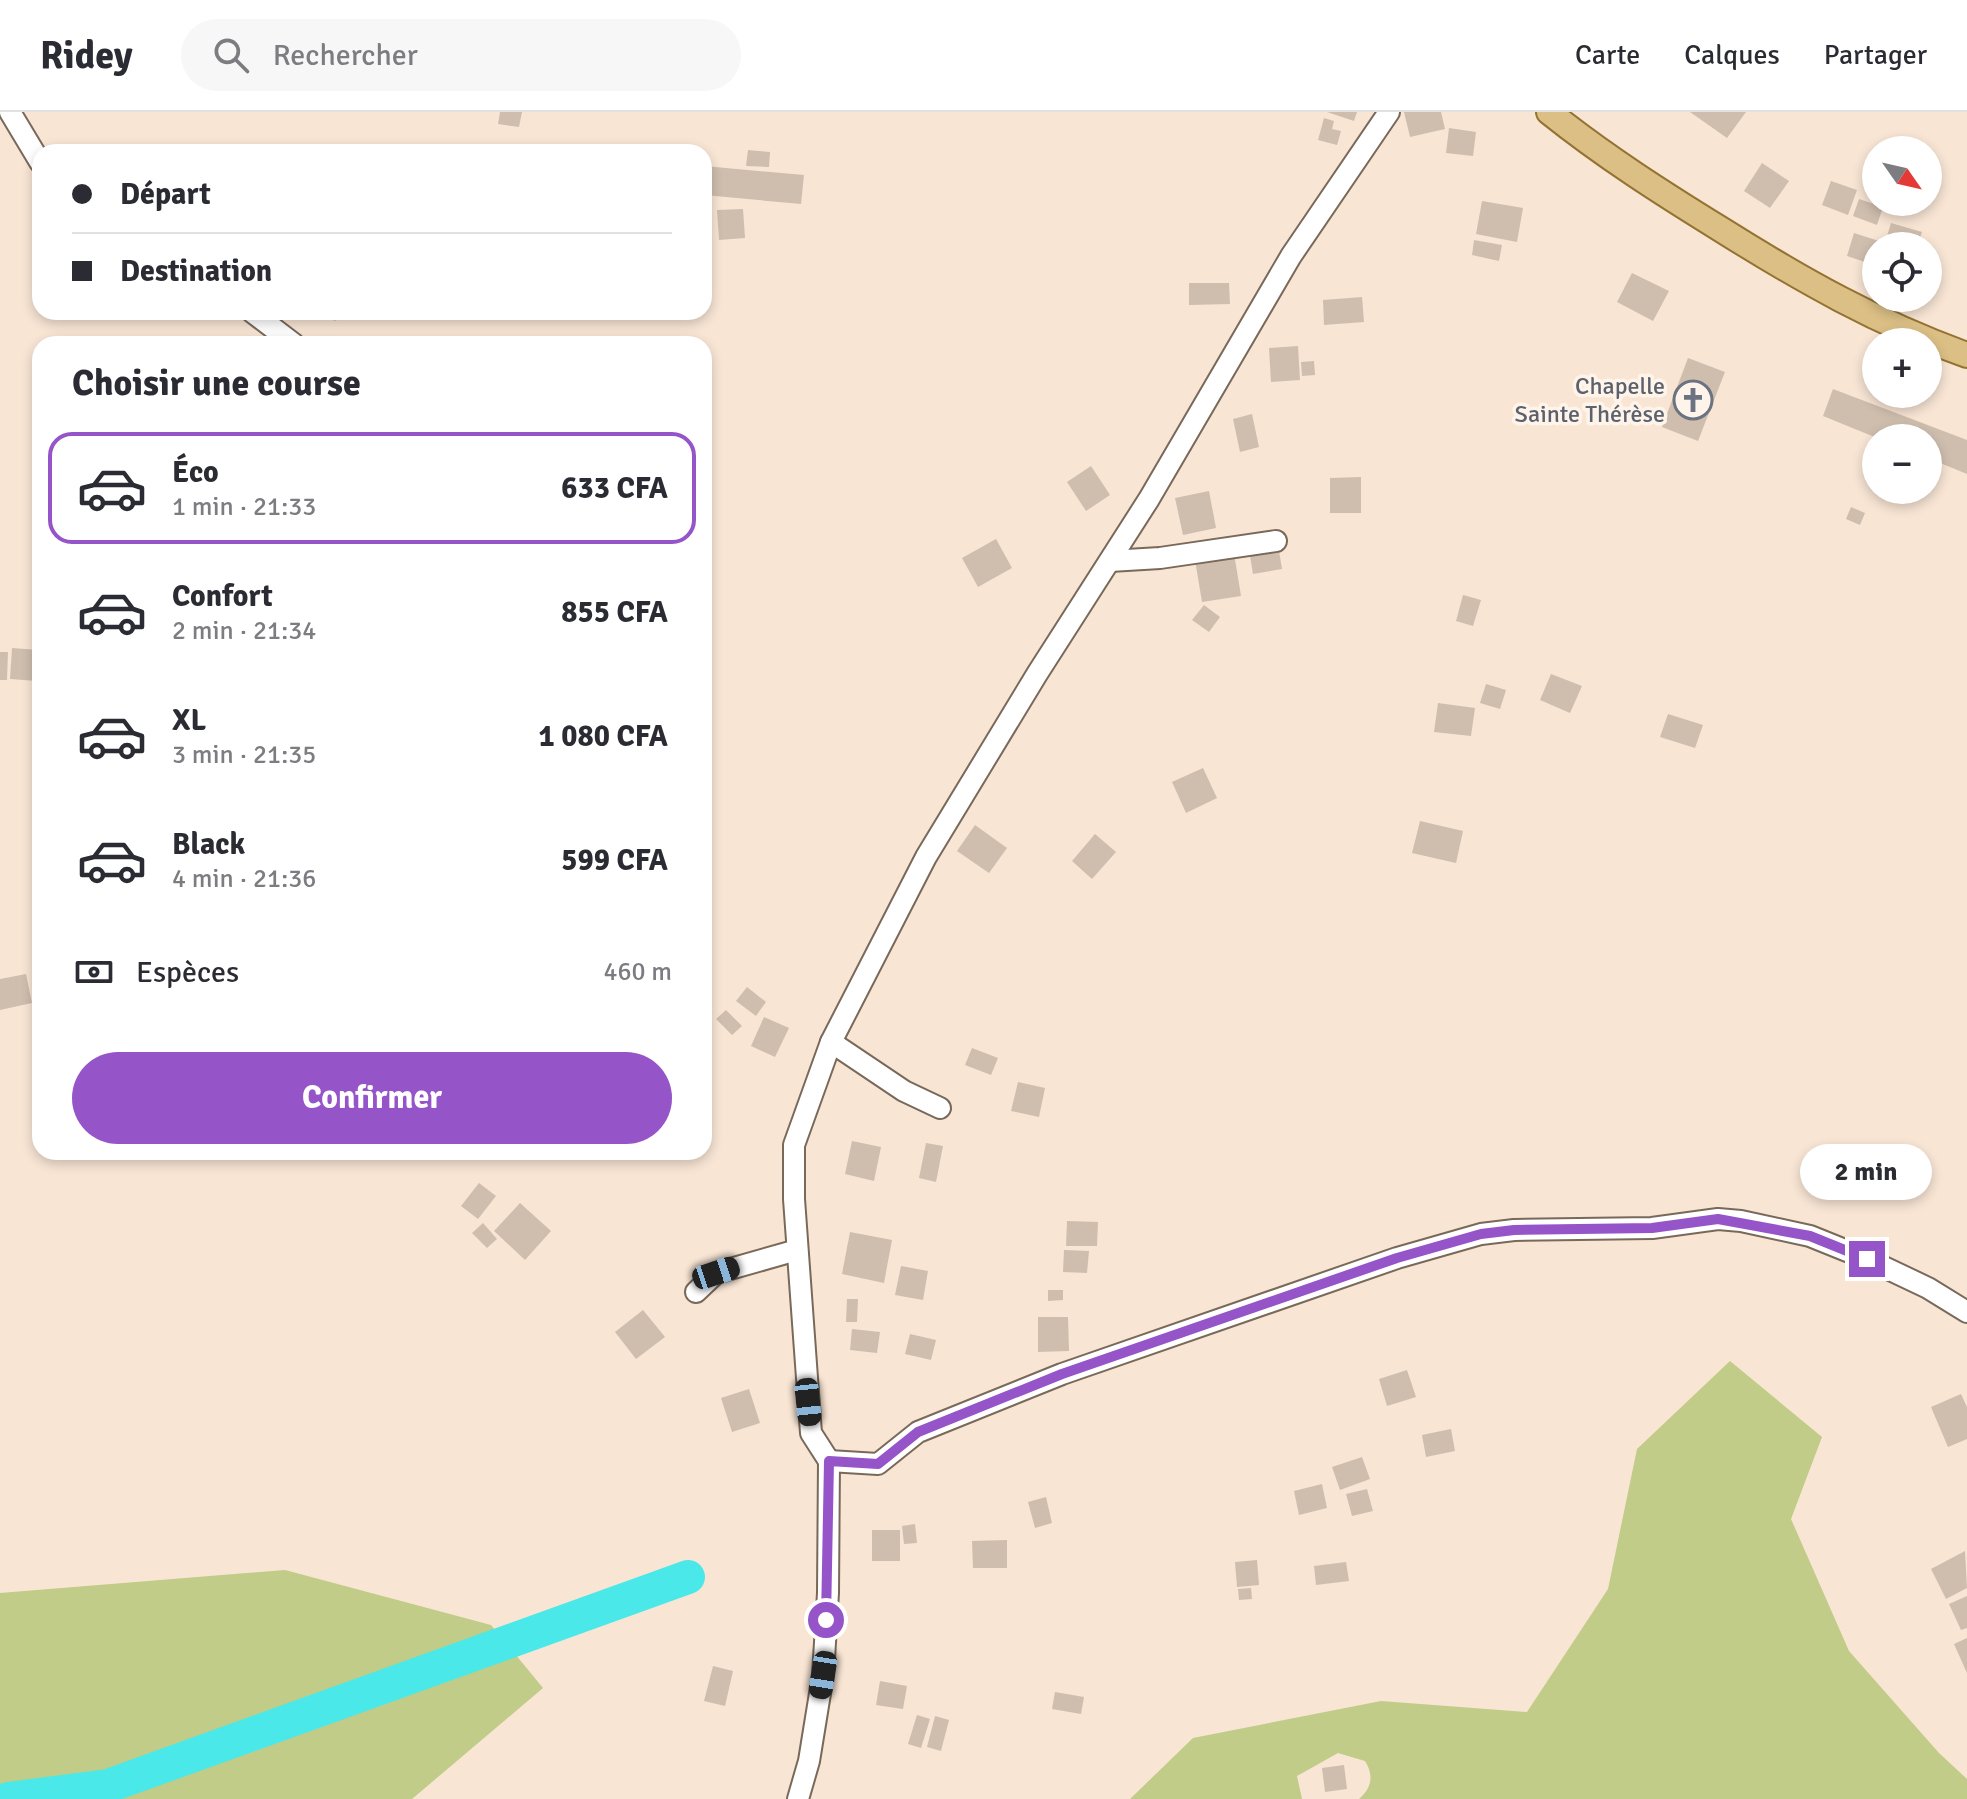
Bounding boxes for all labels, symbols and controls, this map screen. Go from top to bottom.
search box [181,19,741,91]
text: Ridey [40,32,133,79]
icon: search [209,33,253,77]
text: Rechercher [273,37,418,74]
text: Carte [1575,38,1640,72]
text: Calques [1684,38,1780,72]
text: Partager [1824,38,1927,72]
north arrow [1862,136,1942,216]
map controls [1862,136,1942,504]
text: Départ [120,176,211,213]
button: locate [1862,232,1942,312]
text: Destination [120,253,272,290]
button: + [1862,328,1942,408]
text: Choisir une course [72,361,361,406]
place label: Chapelle Sainte Thérèse [1515,371,1665,429]
church icon: Chapelle Sainte Thérèse [1672,379,1714,421]
button: − [1862,424,1942,504]
icon: car [76,452,148,524]
text: Éco [172,454,219,491]
text: 633 CFA [561,470,668,507]
text: 1 min · 21:33 [172,491,316,523]
icon: car [76,576,148,648]
text: Confort [172,578,273,615]
text: 855 CFA [561,594,668,631]
text: 2 min · 21:34 [172,615,316,647]
icon: car [76,700,148,772]
text: XL [172,702,206,739]
text: 1 080 CFA [538,718,668,755]
text: 3 min · 21:35 [172,739,316,771]
icon: car [76,824,148,896]
text: Black [172,826,245,863]
text: 599 CFA [561,842,668,879]
text: 4 min · 21:36 [172,863,316,895]
icon: cash [72,950,116,994]
text: Espèces [136,954,239,991]
text: 460 m [603,956,672,988]
button: Confirmer [72,1052,672,1144]
callout: 2 min [1801,1143,1933,1199]
text: 2 min [1835,1156,1897,1188]
route end [1849,1241,1885,1277]
car [689,1254,743,1292]
car [794,1377,822,1427]
route start [808,1602,844,1638]
car [807,1649,839,1701]

